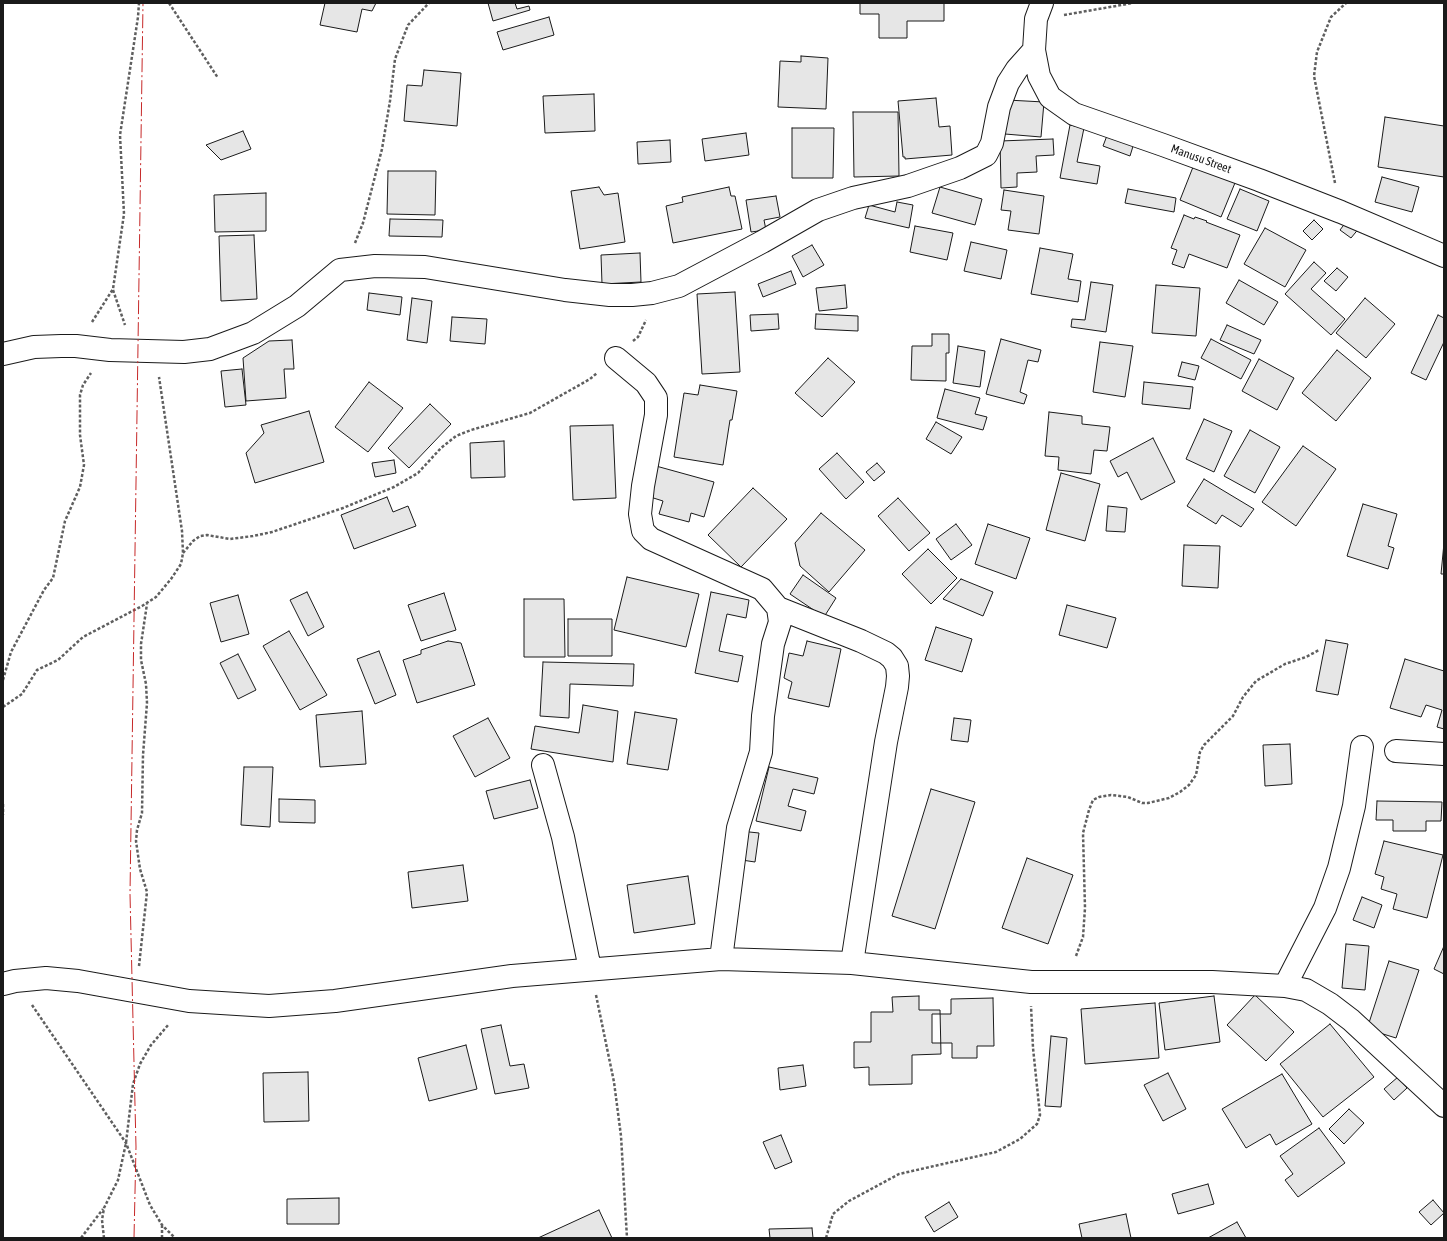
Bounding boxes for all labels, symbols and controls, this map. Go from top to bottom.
street label: Manusu Street [1169,141,1233,177]

